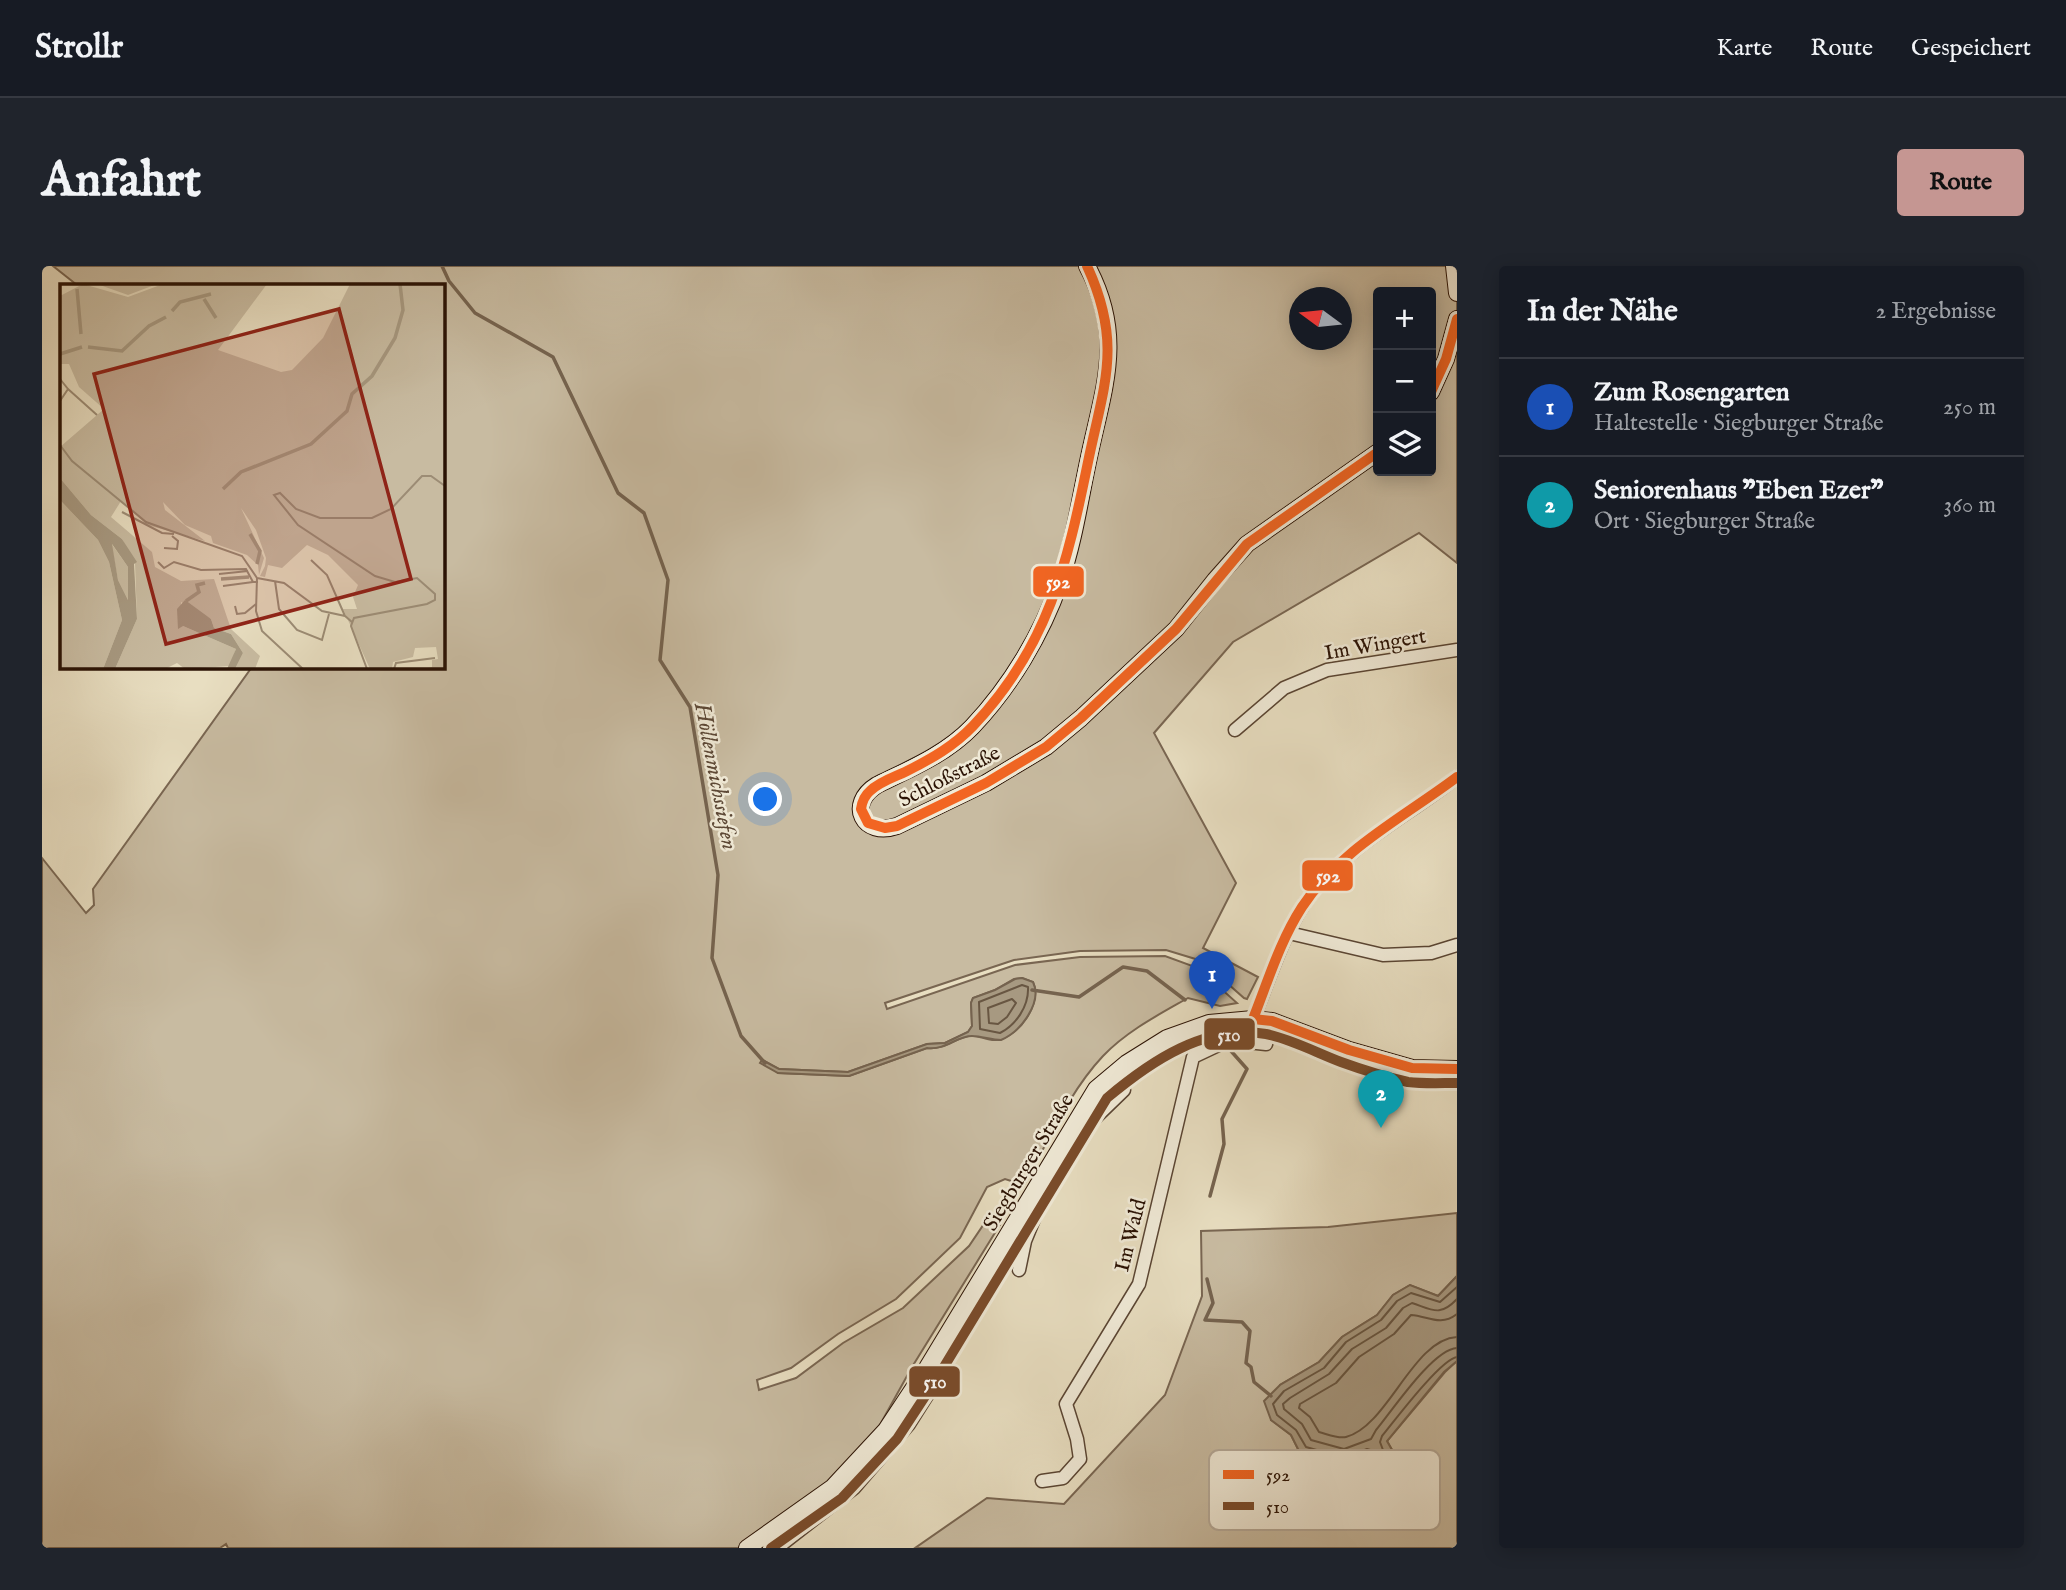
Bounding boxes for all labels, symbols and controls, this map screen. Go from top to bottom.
text: Strollr [35,27,123,69]
text: Karte [1717,33,1772,64]
text: Route [1810,33,1873,64]
text: Gespeichert [1911,33,2031,64]
button: Route [1897,149,2024,216]
text: Anfahrt [42,151,201,213]
inset map [60,284,444,668]
north arrow [1289,287,1352,350]
map controls [1373,287,1436,476]
button: + [1373,287,1436,350]
text: In der Nähe [1527,293,1678,331]
text: 2 Ergebnisse [1875,297,1996,326]
button: − [1373,350,1436,413]
text: Zum Rosengarten [1594,376,1790,409]
text: 1 [1546,393,1554,422]
text: 250 m [1943,393,1996,422]
text: Haltestelle · Siegburger Straße [1594,409,1884,438]
button: layers [1373,413,1436,476]
text: Seniorenhaus "Eben Ezer" [1594,474,1883,507]
text: 2 [1545,491,1555,520]
text: 360 m [1944,491,1996,520]
text: Ort · Siegburger Straße [1594,507,1815,536]
line badge: 592 [1032,565,1085,598]
text: 592 [1046,571,1070,595]
street label: Im Wingert [1322,623,1428,668]
water label: Höllenmichssiefen [687,699,744,852]
street label: Schloßstraße [894,740,1005,814]
your location [748,782,782,816]
line badge: 592 [1301,859,1354,892]
text: 592 [1316,865,1340,889]
pin: 1 [1189,951,1235,1009]
line badge: 510 [1203,1017,1256,1051]
text: 510 [1217,1024,1241,1048]
pin: 2 [1358,1070,1404,1128]
street label: Siegburger Straße [978,1089,1081,1236]
street label: Im Wald [1109,1195,1154,1275]
line badge: 510 [908,1365,961,1398]
text: 510 [923,1371,947,1395]
legend [1209,1450,1440,1530]
text: 592 [1266,1464,1290,1488]
text: 510 [1266,1496,1289,1520]

